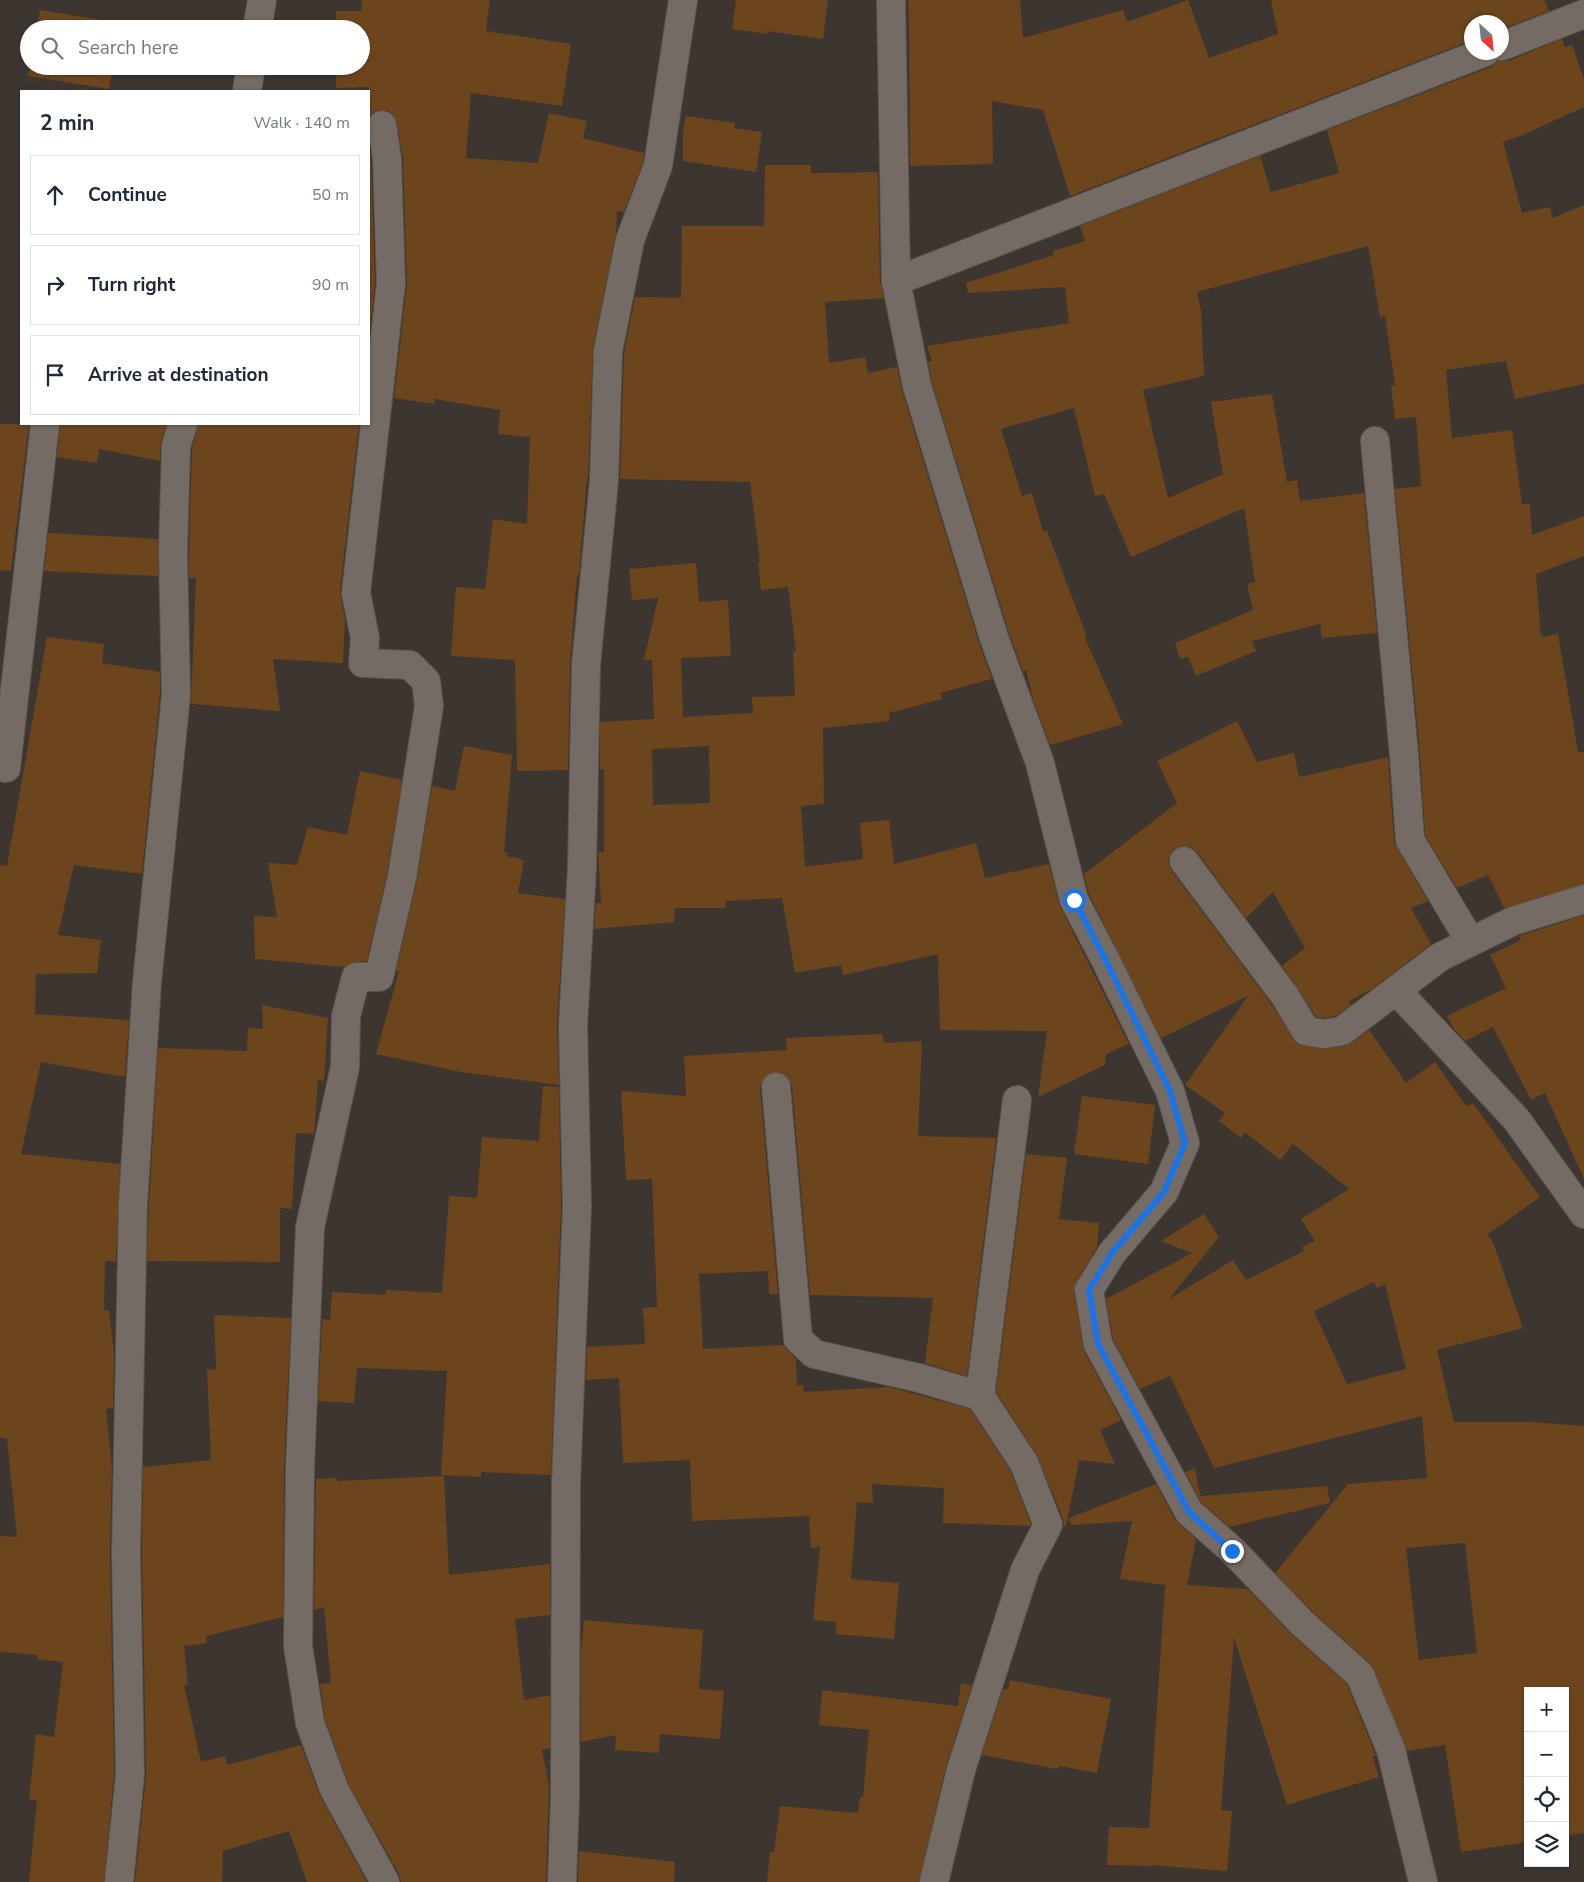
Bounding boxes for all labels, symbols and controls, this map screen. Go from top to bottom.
north arrow [1464,15,1509,60]
search box [20,20,370,75]
icon: search [38,34,66,62]
text: Search here [78,35,179,61]
text: 2 min [40,109,94,137]
text: Walk · 140 m [254,112,350,134]
icon: ahead [41,181,69,209]
text: Continue [88,182,167,208]
text: 50 m [312,184,349,206]
icon: right [41,271,69,299]
text: Turn right [88,272,175,298]
text: 90 m [312,274,349,296]
icon: arrive [41,361,69,389]
text: Arrive at destination [88,362,269,388]
route start [1063,889,1086,912]
route end [1221,1540,1244,1563]
map controls [1524,1687,1569,1867]
button: + [1524,1687,1569,1732]
button: − [1524,1732,1569,1777]
button: locate [1524,1777,1569,1822]
button: layers [1524,1822,1569,1867]

